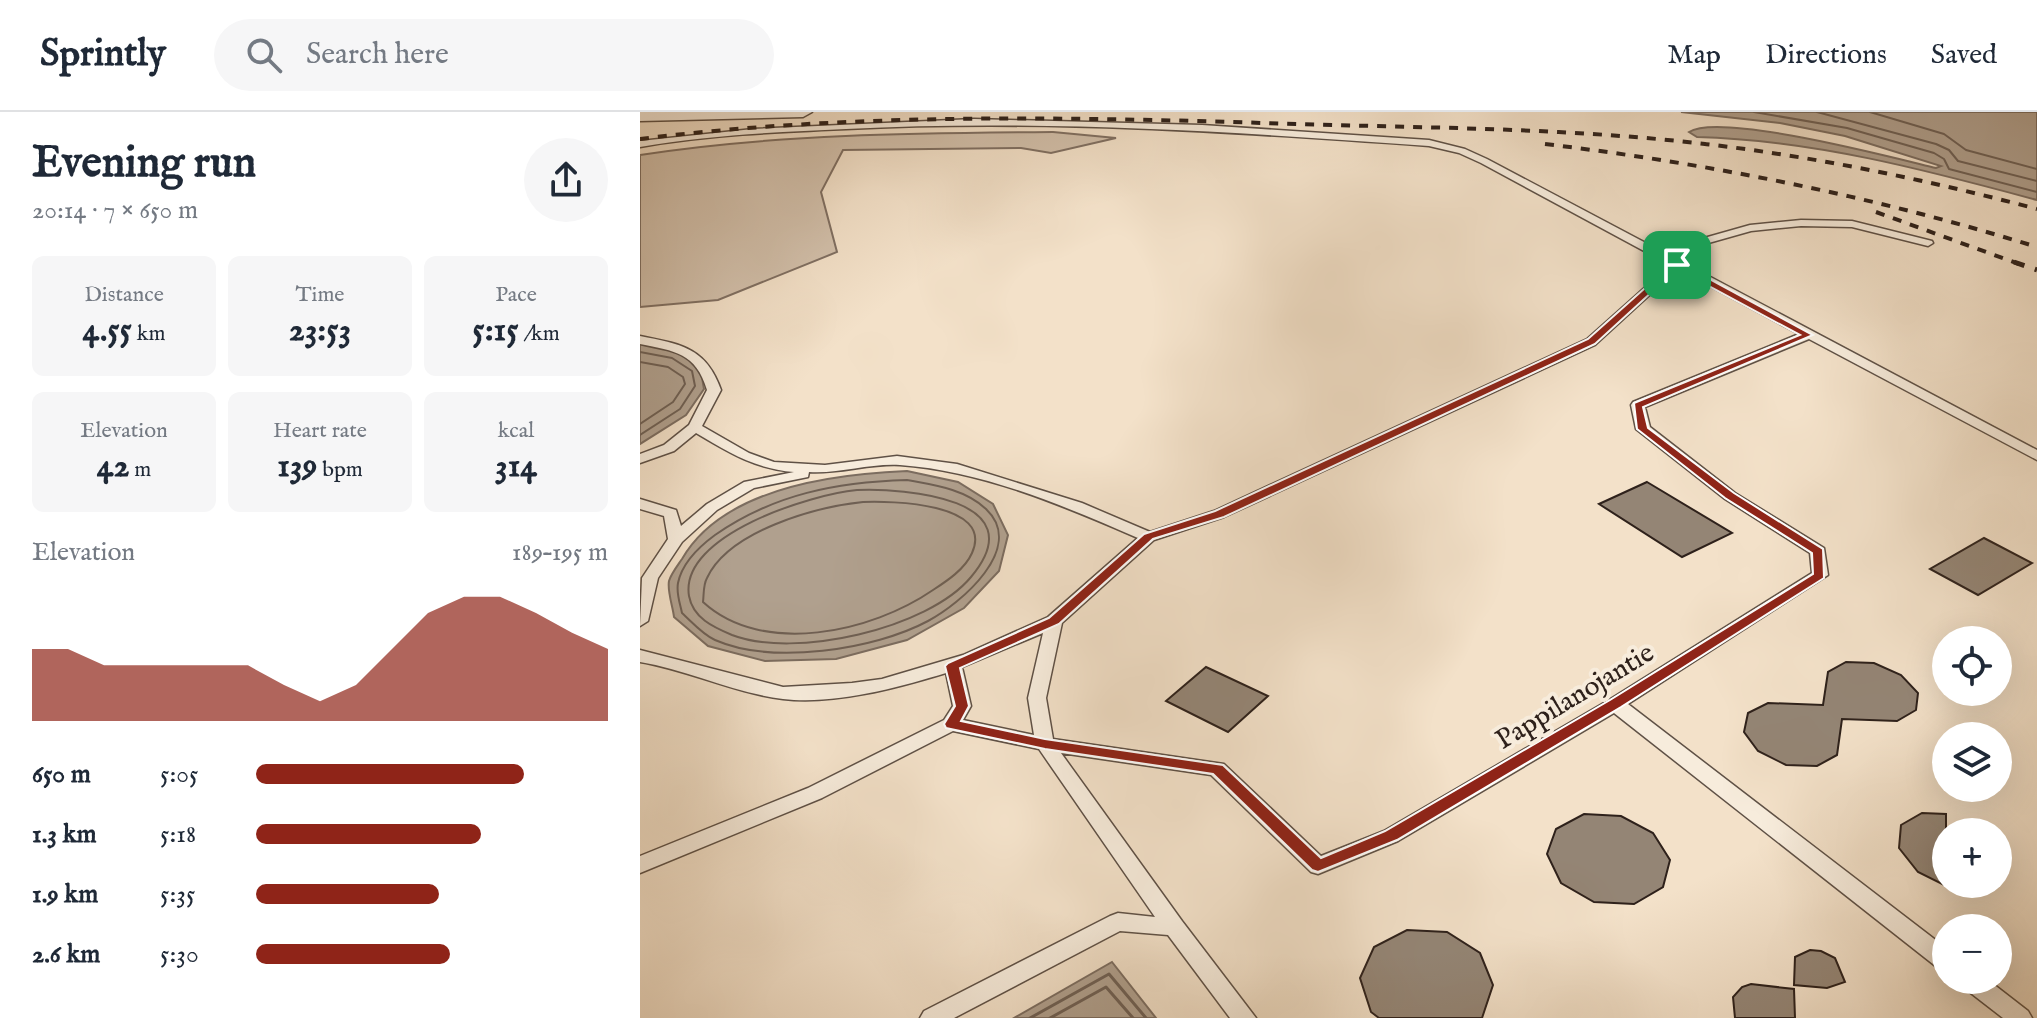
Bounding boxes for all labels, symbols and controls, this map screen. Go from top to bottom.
search box [214,19,774,91]
text: Sprintly [40,31,166,79]
icon: search [242,33,286,77]
text: Search here [306,36,449,74]
text: Map [1667,38,1721,73]
text: Directions [1765,38,1887,73]
text: Saved [1931,38,1997,73]
text: Evening run [32,136,256,192]
button: share [524,138,608,222]
text: 20:14 · 7 × 650 m [32,194,198,227]
pin [1643,231,1711,299]
icon: arrive [1655,243,1699,287]
text: Distance [84,281,164,309]
text: Time [296,281,344,309]
text: Pace [495,281,537,309]
text: 4.55 [83,309,132,352]
text: 23:53 [289,309,351,352]
text: 5:15 [472,309,519,352]
text: km [132,320,165,348]
text: /km [519,320,560,348]
text: Elevation [80,417,168,445]
text: Heart rate [273,417,367,445]
text: kcal [498,417,534,445]
text: 42 [97,445,129,488]
text: 139 [277,445,317,488]
text: 314 [495,445,537,488]
text: m [129,456,151,484]
text: bpm [317,456,363,484]
text: Elevation [32,536,135,569]
text: 189–195 m [512,536,608,569]
map controls [1932,626,2012,994]
button: locate [1932,626,2012,706]
street label: Pappilanojantie [1490,636,1661,758]
button: layers [1932,722,2012,802]
text: 650 m [32,758,91,791]
text: 5:05 [160,758,198,791]
text: 1.3 km [32,818,97,851]
text: 5:18 [160,818,196,851]
button: + [1932,818,2012,898]
text: 1.9 km [32,878,98,911]
text: 5:35 [160,878,195,911]
button: − [1932,914,2012,994]
text: 2.6 km [32,938,100,971]
text: 5:30 [160,938,199,971]

